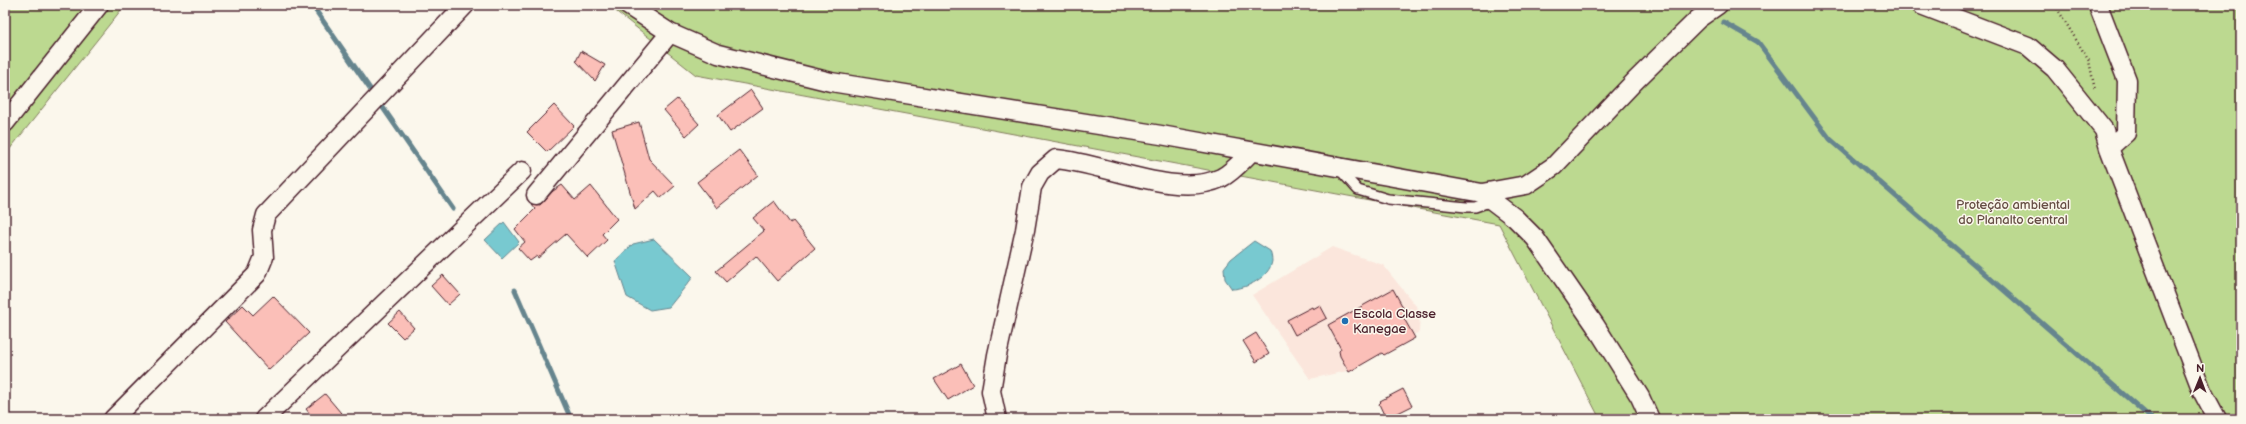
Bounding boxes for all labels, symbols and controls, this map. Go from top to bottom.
park label: Proteção ambiental do Planalto central [1956,197,2070,228]
place label: Escola Classe Kanegae [1353,306,1436,337]
marker: Escola Classe Kanegae [1340,316,1350,326]
north arrow [2180,358,2220,398]
text: N [2196,362,2204,375]

